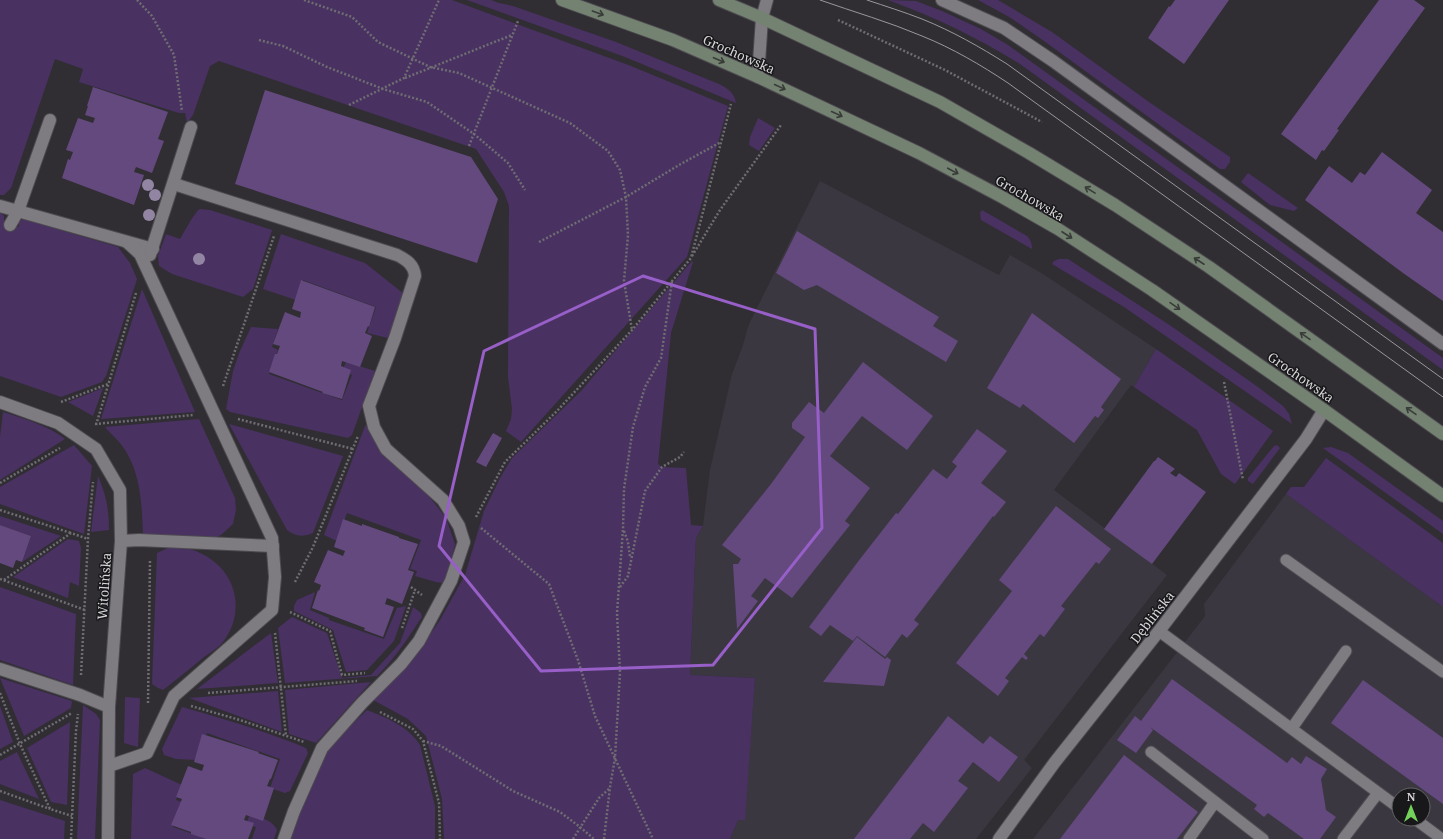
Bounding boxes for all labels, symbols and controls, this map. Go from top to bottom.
one-way arrow [592,10,604,18]
street label: Grochowska [700,30,778,78]
one-way arrow [713,57,725,65]
one-way arrow [773,84,785,91]
one-way arrow [830,111,842,118]
one-way arrow [947,168,959,175]
street label: Grochowska [992,171,1068,225]
one-way arrow [1085,186,1096,194]
one-way arrow [1061,230,1072,239]
one-way arrow [1194,257,1205,265]
one-way arrow [1170,302,1181,310]
one-way arrow [1300,332,1311,340]
street label: Grochowska [1264,348,1338,406]
one-way arrow [1406,407,1417,415]
street label: Witolińska [93,552,115,620]
street label: Dęblińska [1126,587,1178,647]
north arrow [1391,787,1431,827]
text: N [1407,789,1416,804]

